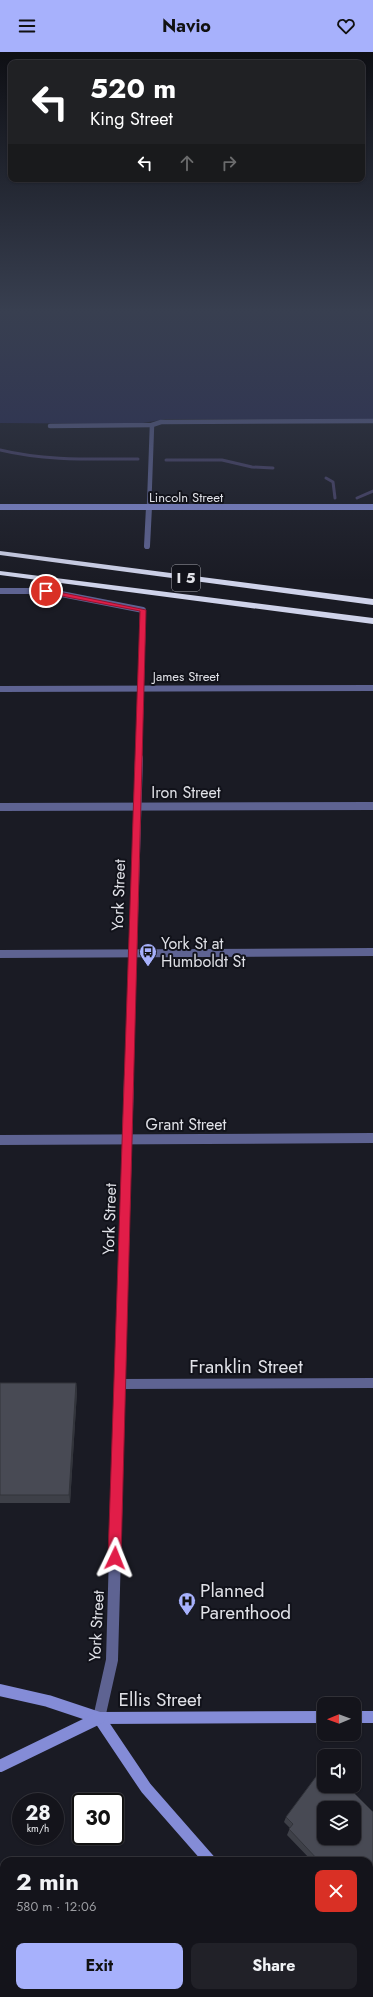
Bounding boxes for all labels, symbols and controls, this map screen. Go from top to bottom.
text: Navio [162,13,211,39]
icon: menu [16,15,38,37]
icon: heart [335,15,357,37]
text: 520 m [90,68,176,109]
icon: left [24,76,76,128]
text: King Street [90,106,173,132]
icon: left [134,152,156,174]
icon: ahead [176,152,198,174]
icon: right [218,152,240,174]
street label: Lincoln Street [149,488,224,507]
road number: I 5 [172,565,200,591]
pin [29,574,63,608]
icon: arrive [35,580,57,602]
street label: James Street [151,667,220,686]
street label: Iron Street [151,781,221,804]
street label: York Street [106,859,131,931]
place label: York St at Humboldt St [161,932,245,973]
bus stop icon: York St at Humboldt St [138,942,158,967]
street label: Grant Street [146,1113,227,1136]
street label: York Street [97,1183,122,1255]
street label: Franklin Street [189,1353,303,1380]
position arrow [94,1537,136,1579]
place label: Planned Parenthood [200,1577,291,1626]
street label: York Street [83,1590,110,1662]
hospital icon: Planned Parenthood [177,1591,197,1616]
street label: Ellis Street [119,1686,202,1713]
north arrow [317,1697,361,1741]
map controls [317,1697,361,1845]
button: sound [317,1749,361,1793]
speed limit sign: 30 [72,1793,124,1845]
text: 28 [25,1799,51,1828]
button: layers [317,1801,361,1845]
text: km/h [27,1821,49,1836]
text: 2 min [16,1864,79,1899]
button: close [315,1870,357,1912]
text: 580 m · 12:06 [16,1897,96,1916]
button: Exit [16,1943,183,1989]
button: Share [191,1943,357,1989]

